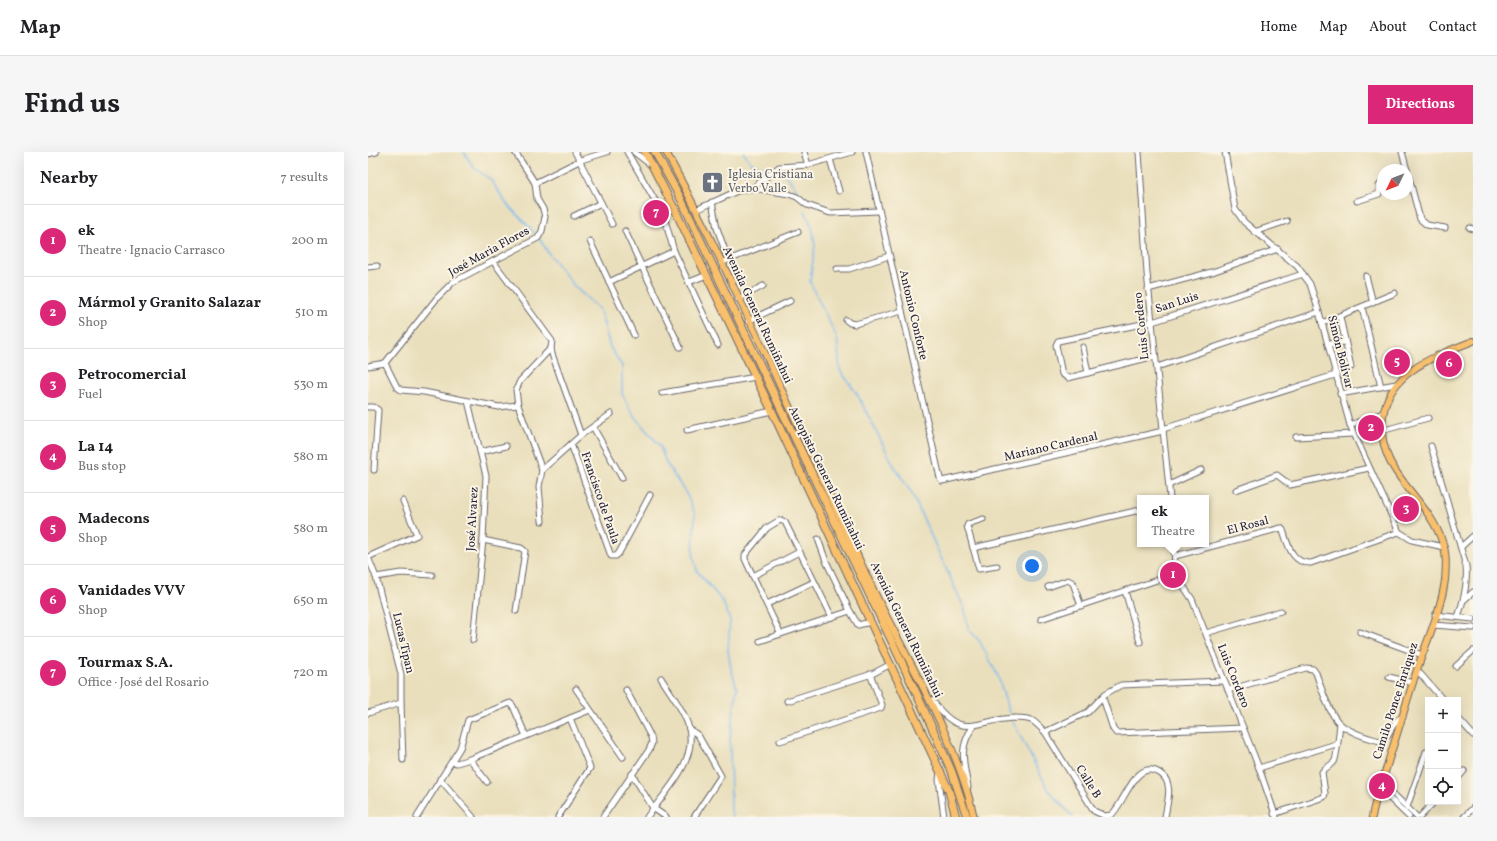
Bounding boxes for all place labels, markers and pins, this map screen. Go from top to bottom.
place label: Iglesia Cristiana Verbo Valle [728,167,813,197]
church icon: Iglesia Cristiana Verbo Valle [699,169,725,195]
pin: 7 [643,198,669,228]
pin: 5 [1384,347,1410,377]
pin: 6 [1436,349,1462,379]
pin: 2 [1358,413,1384,443]
pin: 3 [1393,494,1419,524]
pin: 1 [1160,560,1186,590]
pin: 4 [1369,771,1395,801]

